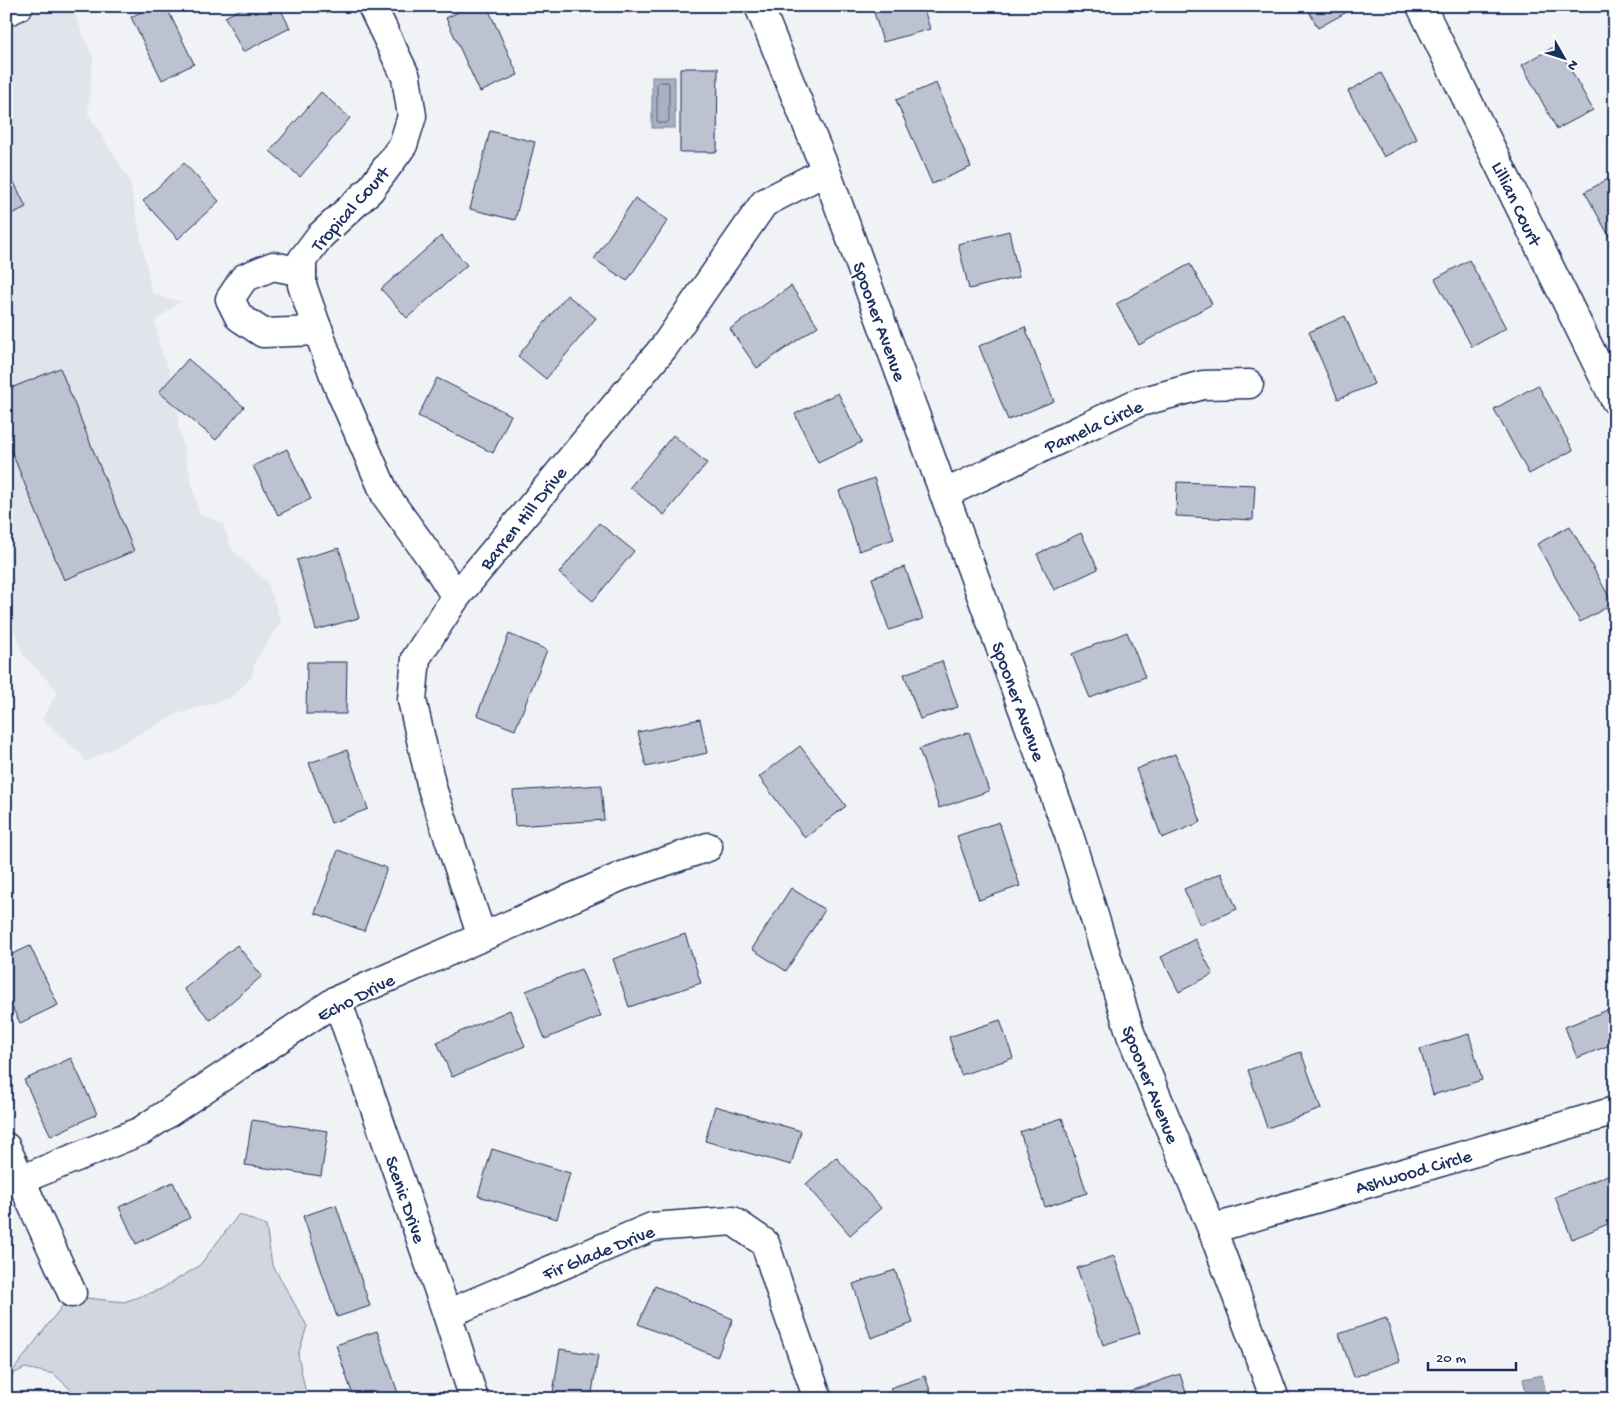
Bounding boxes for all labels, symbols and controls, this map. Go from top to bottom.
north arrow [1538,32,1588,82]
text: N [1563,56,1582,74]
street label: Lillian Court [1485,159,1546,253]
street label: Tropical Court [307,161,397,258]
street label: Spooner Avenue [846,259,910,385]
street label: Pamela Circle [1041,396,1147,460]
street label: Barren Hill Drive [475,463,574,576]
street label: Spooner Avenue [985,639,1049,765]
street label: Echo Drive [314,970,400,1028]
street label: Spooner Avenue [1115,1023,1183,1148]
street label: Ashwood Circle [1353,1146,1475,1201]
street label: Scenic Drive [378,1154,429,1247]
street label: Fir Glade Drive [539,1221,659,1288]
scale bar [1428,1340,1516,1372]
text: 20 m [1436,1350,1466,1368]

